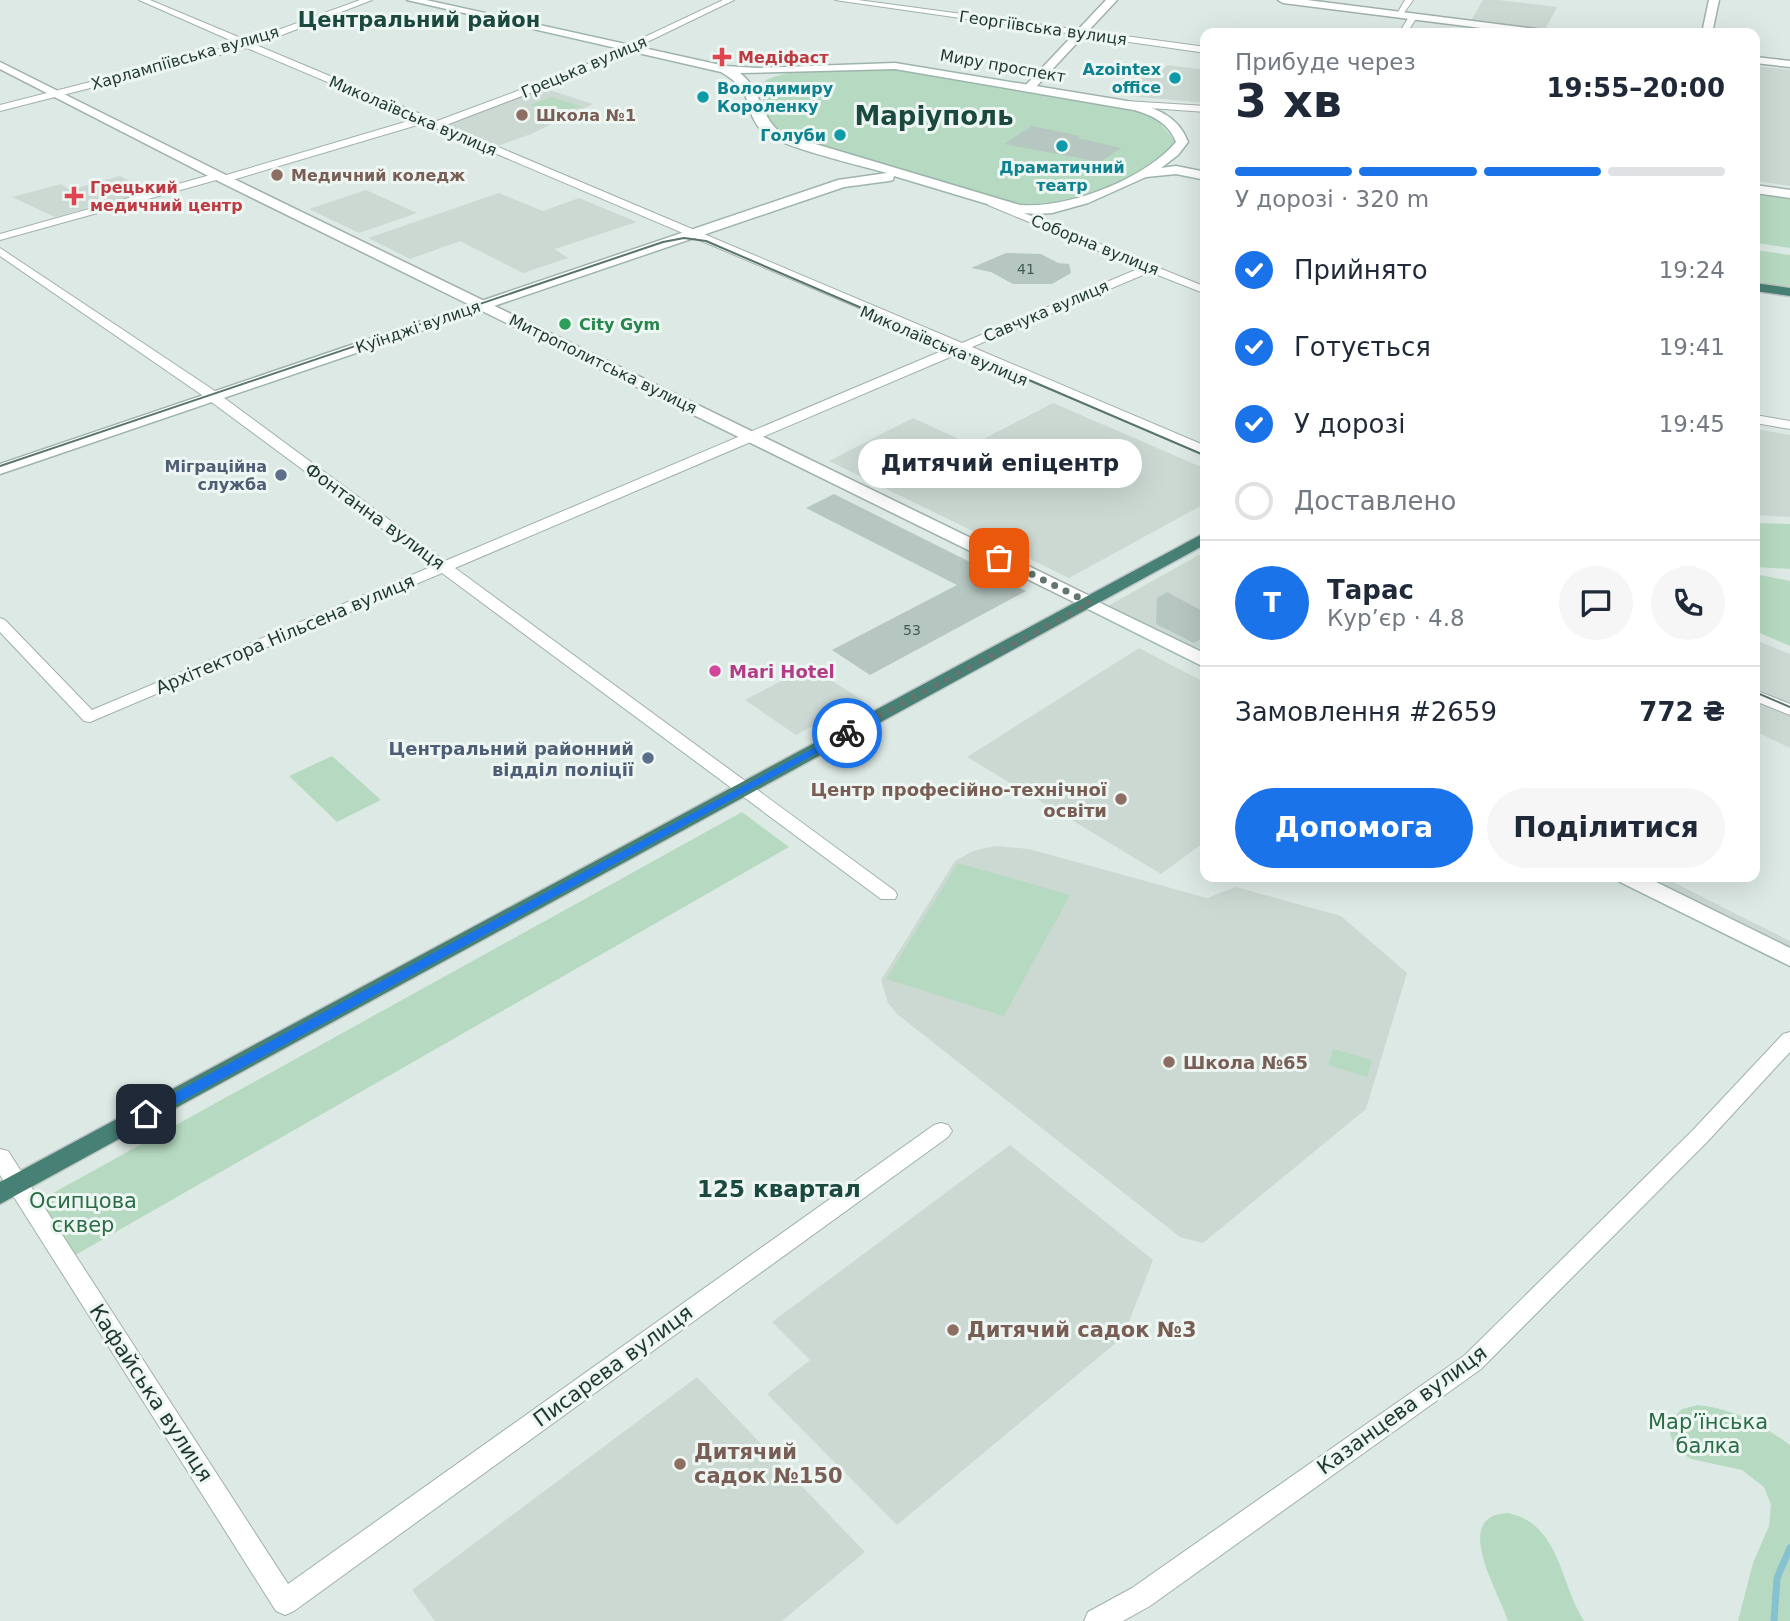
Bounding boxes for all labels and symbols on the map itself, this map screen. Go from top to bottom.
street label: Георгіївська вулиця [958,7,1128,49]
district label: Центральний район [298,8,540,32]
street label: Харлампіївська вулиця [89,22,281,94]
street label: Грецька вулиця [518,32,650,102]
street label: Миру проспект [939,46,1067,86]
marker: Медіфаст [712,47,732,67]
place label: Медіфаст [738,48,829,67]
place label: Azointex office [1083,60,1162,97]
marker: Azointex office [1167,70,1183,86]
street label: Миколаївська вулиця [326,72,500,160]
place label: Володимиру Короленку [717,79,834,116]
marker: Володимиру Короленку [695,89,711,105]
district label: Маріуполь [854,101,1014,131]
place label: Школа №1 [536,106,636,125]
marker: Школа №1 [514,107,530,123]
place label: Голуби [760,126,826,145]
marker: Голуби [832,127,848,143]
marker: Драматичний театр [1054,138,1070,154]
place label: Драматичний театр [999,158,1125,195]
place label: Медичний коледж [291,166,465,185]
marker: Медичний коледж [269,167,285,183]
place label: Грецький медичний центр [90,178,243,215]
marker: Грецький медичний центр [64,186,84,206]
street label: Соборна вулиця [1028,211,1162,279]
house number: 41 [1017,261,1035,277]
street label: Савчука вулиця [981,276,1111,346]
street label: Куїнджі вулиця [353,297,483,357]
street label: Миколаївська вулиця [857,302,1031,390]
street label: Митрополитська вулиця [506,310,700,418]
place label: City Gym [579,315,660,334]
marker: City Gym [557,316,573,332]
callout: Дитячий епіцентр [857,439,1141,488]
place label: Міграційна служба [165,457,267,494]
street label: Фонтанна вулиця [301,458,449,574]
marker: Міграційна служба [273,467,289,483]
pin [969,528,1029,588]
street label: Архітектора Нільсена вулиця [152,570,418,698]
house number: 53 [903,622,921,638]
place label: Mari Hotel [729,661,835,682]
marker: Mari Hotel [707,663,723,679]
courier [812,698,882,768]
place label: Центральний районний відділ поліції [389,738,634,780]
marker: Центральний районний відділ поліції [640,750,656,766]
place label: Центр професійно-технічної освіти [810,779,1107,821]
marker: Центр професійно-технічної освіти [1113,791,1129,807]
place label: Школа №65 [1183,1052,1308,1073]
marker: Школа №65 [1161,1054,1177,1070]
pin [116,1084,176,1144]
district label: 125 квартал [697,1176,861,1202]
park label: Осипцова сквер [29,1189,137,1237]
street label: Кафайська вулиця [85,1300,217,1486]
street label: Писарева вулиця [529,1300,697,1432]
place label: Дитячий садок №3 [967,1318,1197,1342]
marker: Дитячий садок №3 [945,1322,961,1338]
street label: Казанцева вулиця [1313,1340,1491,1480]
park label: Мар’їнська балка [1648,1410,1768,1458]
place label: Дитячий садок №150 [694,1440,843,1488]
marker: Дитячий садок №150 [672,1456,688,1472]

